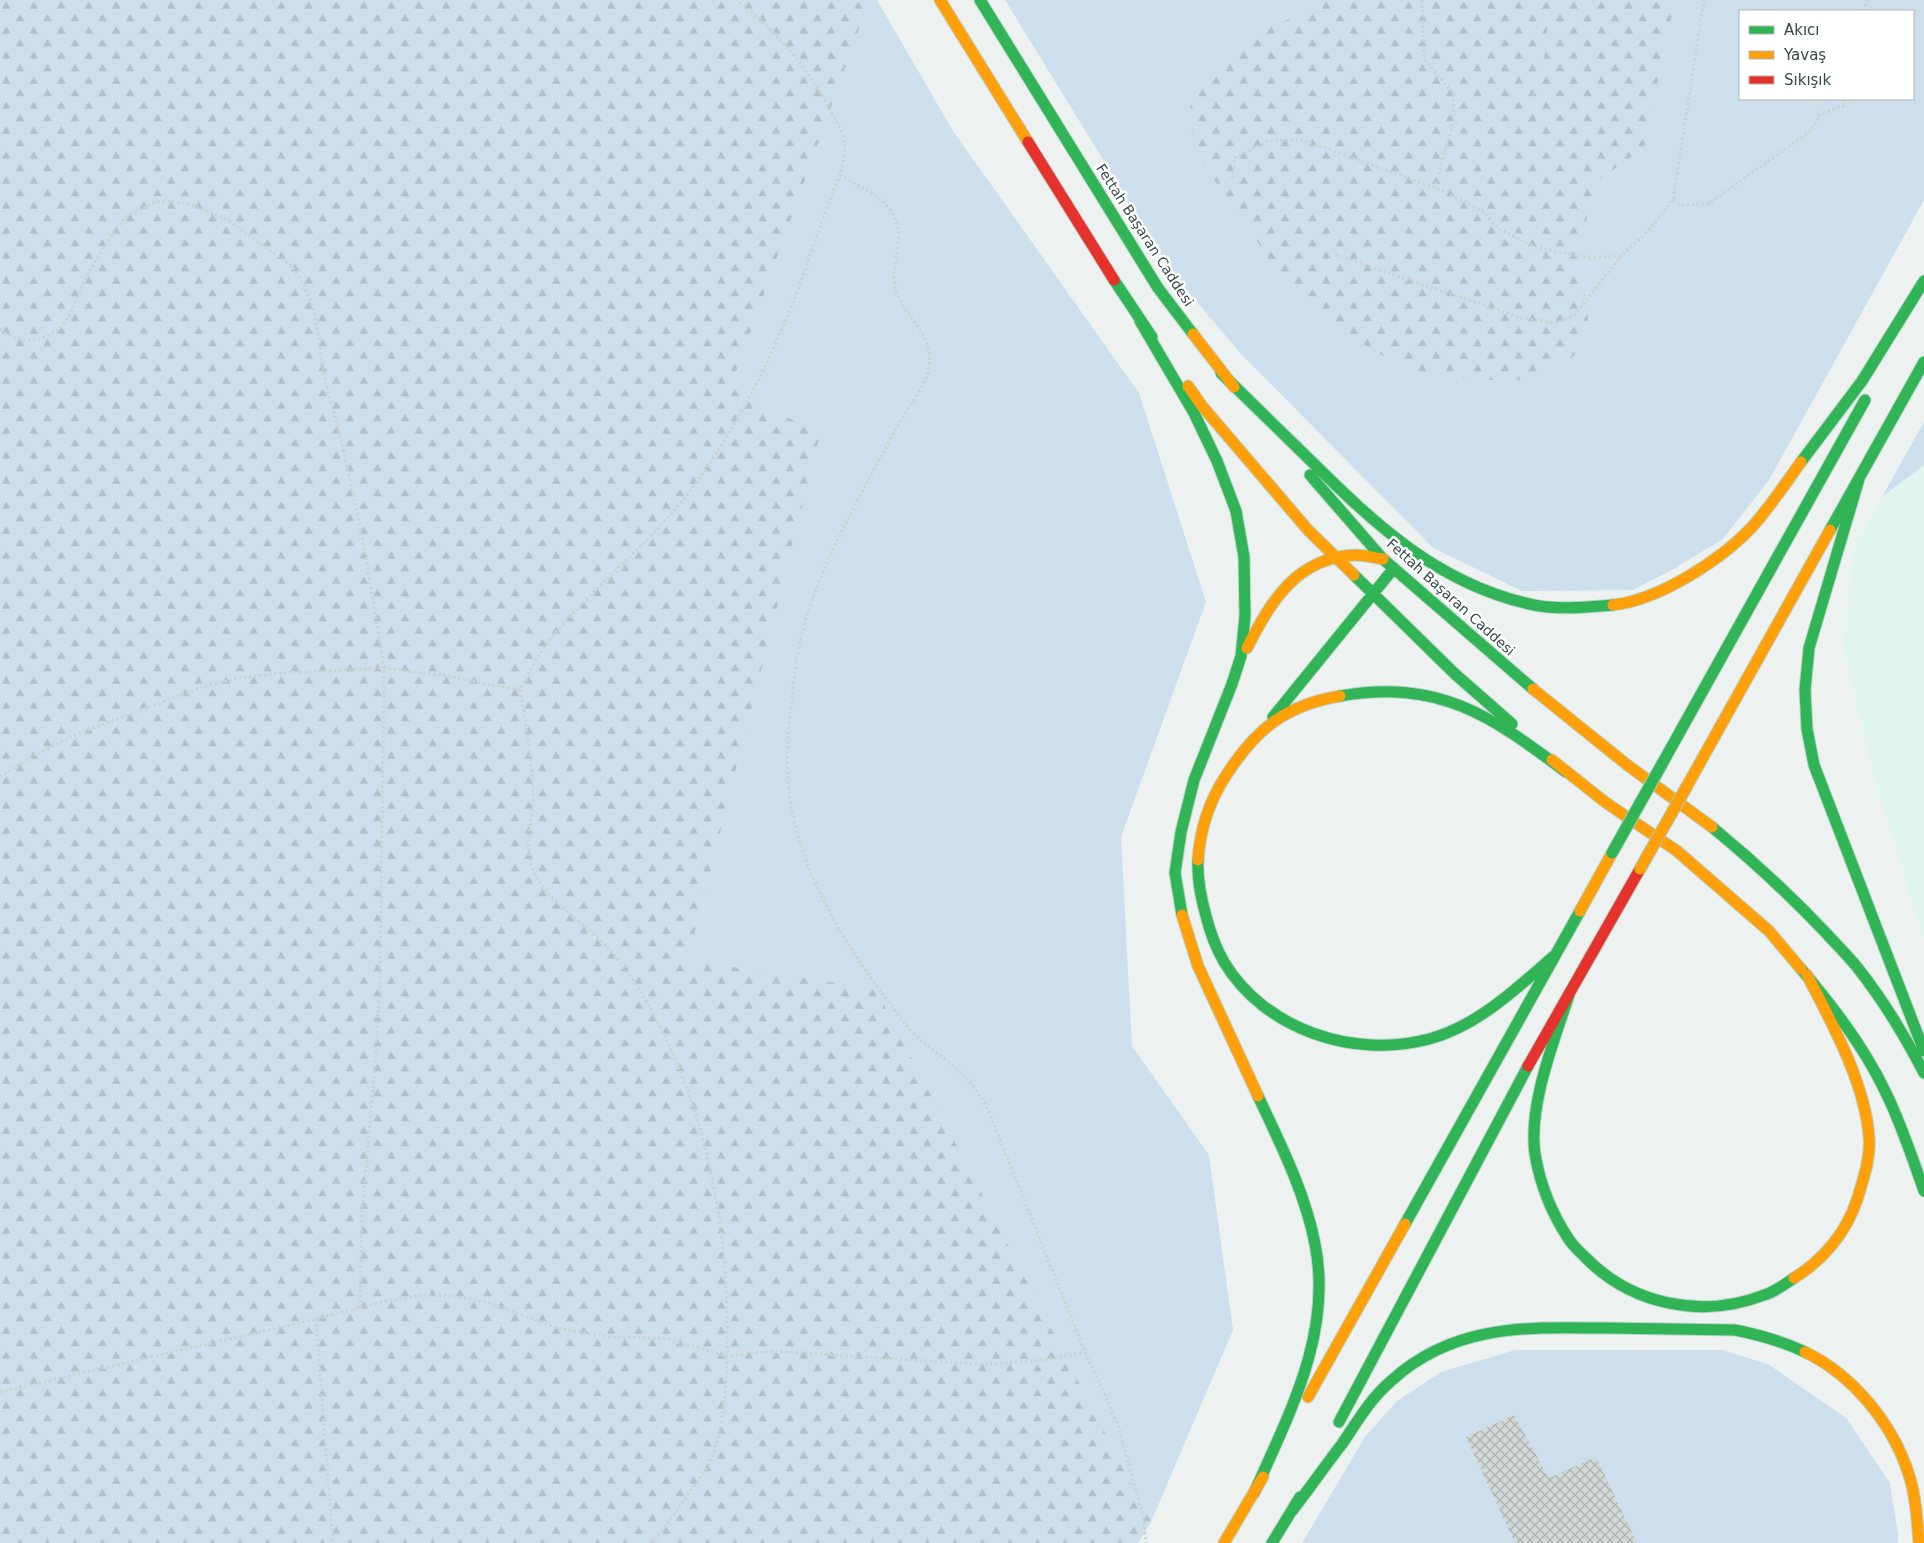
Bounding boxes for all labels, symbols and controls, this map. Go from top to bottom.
legend [1739,10,1914,100]
text: Akıcı [1784,21,1820,39]
text: Yavaş [1783,46,1826,64]
text: Sıkışık [1784,71,1832,89]
street label: Fettah Başaran Caddesi [1093,161,1197,309]
street label: Fettah Başaran Caddesi [1384,535,1518,659]

